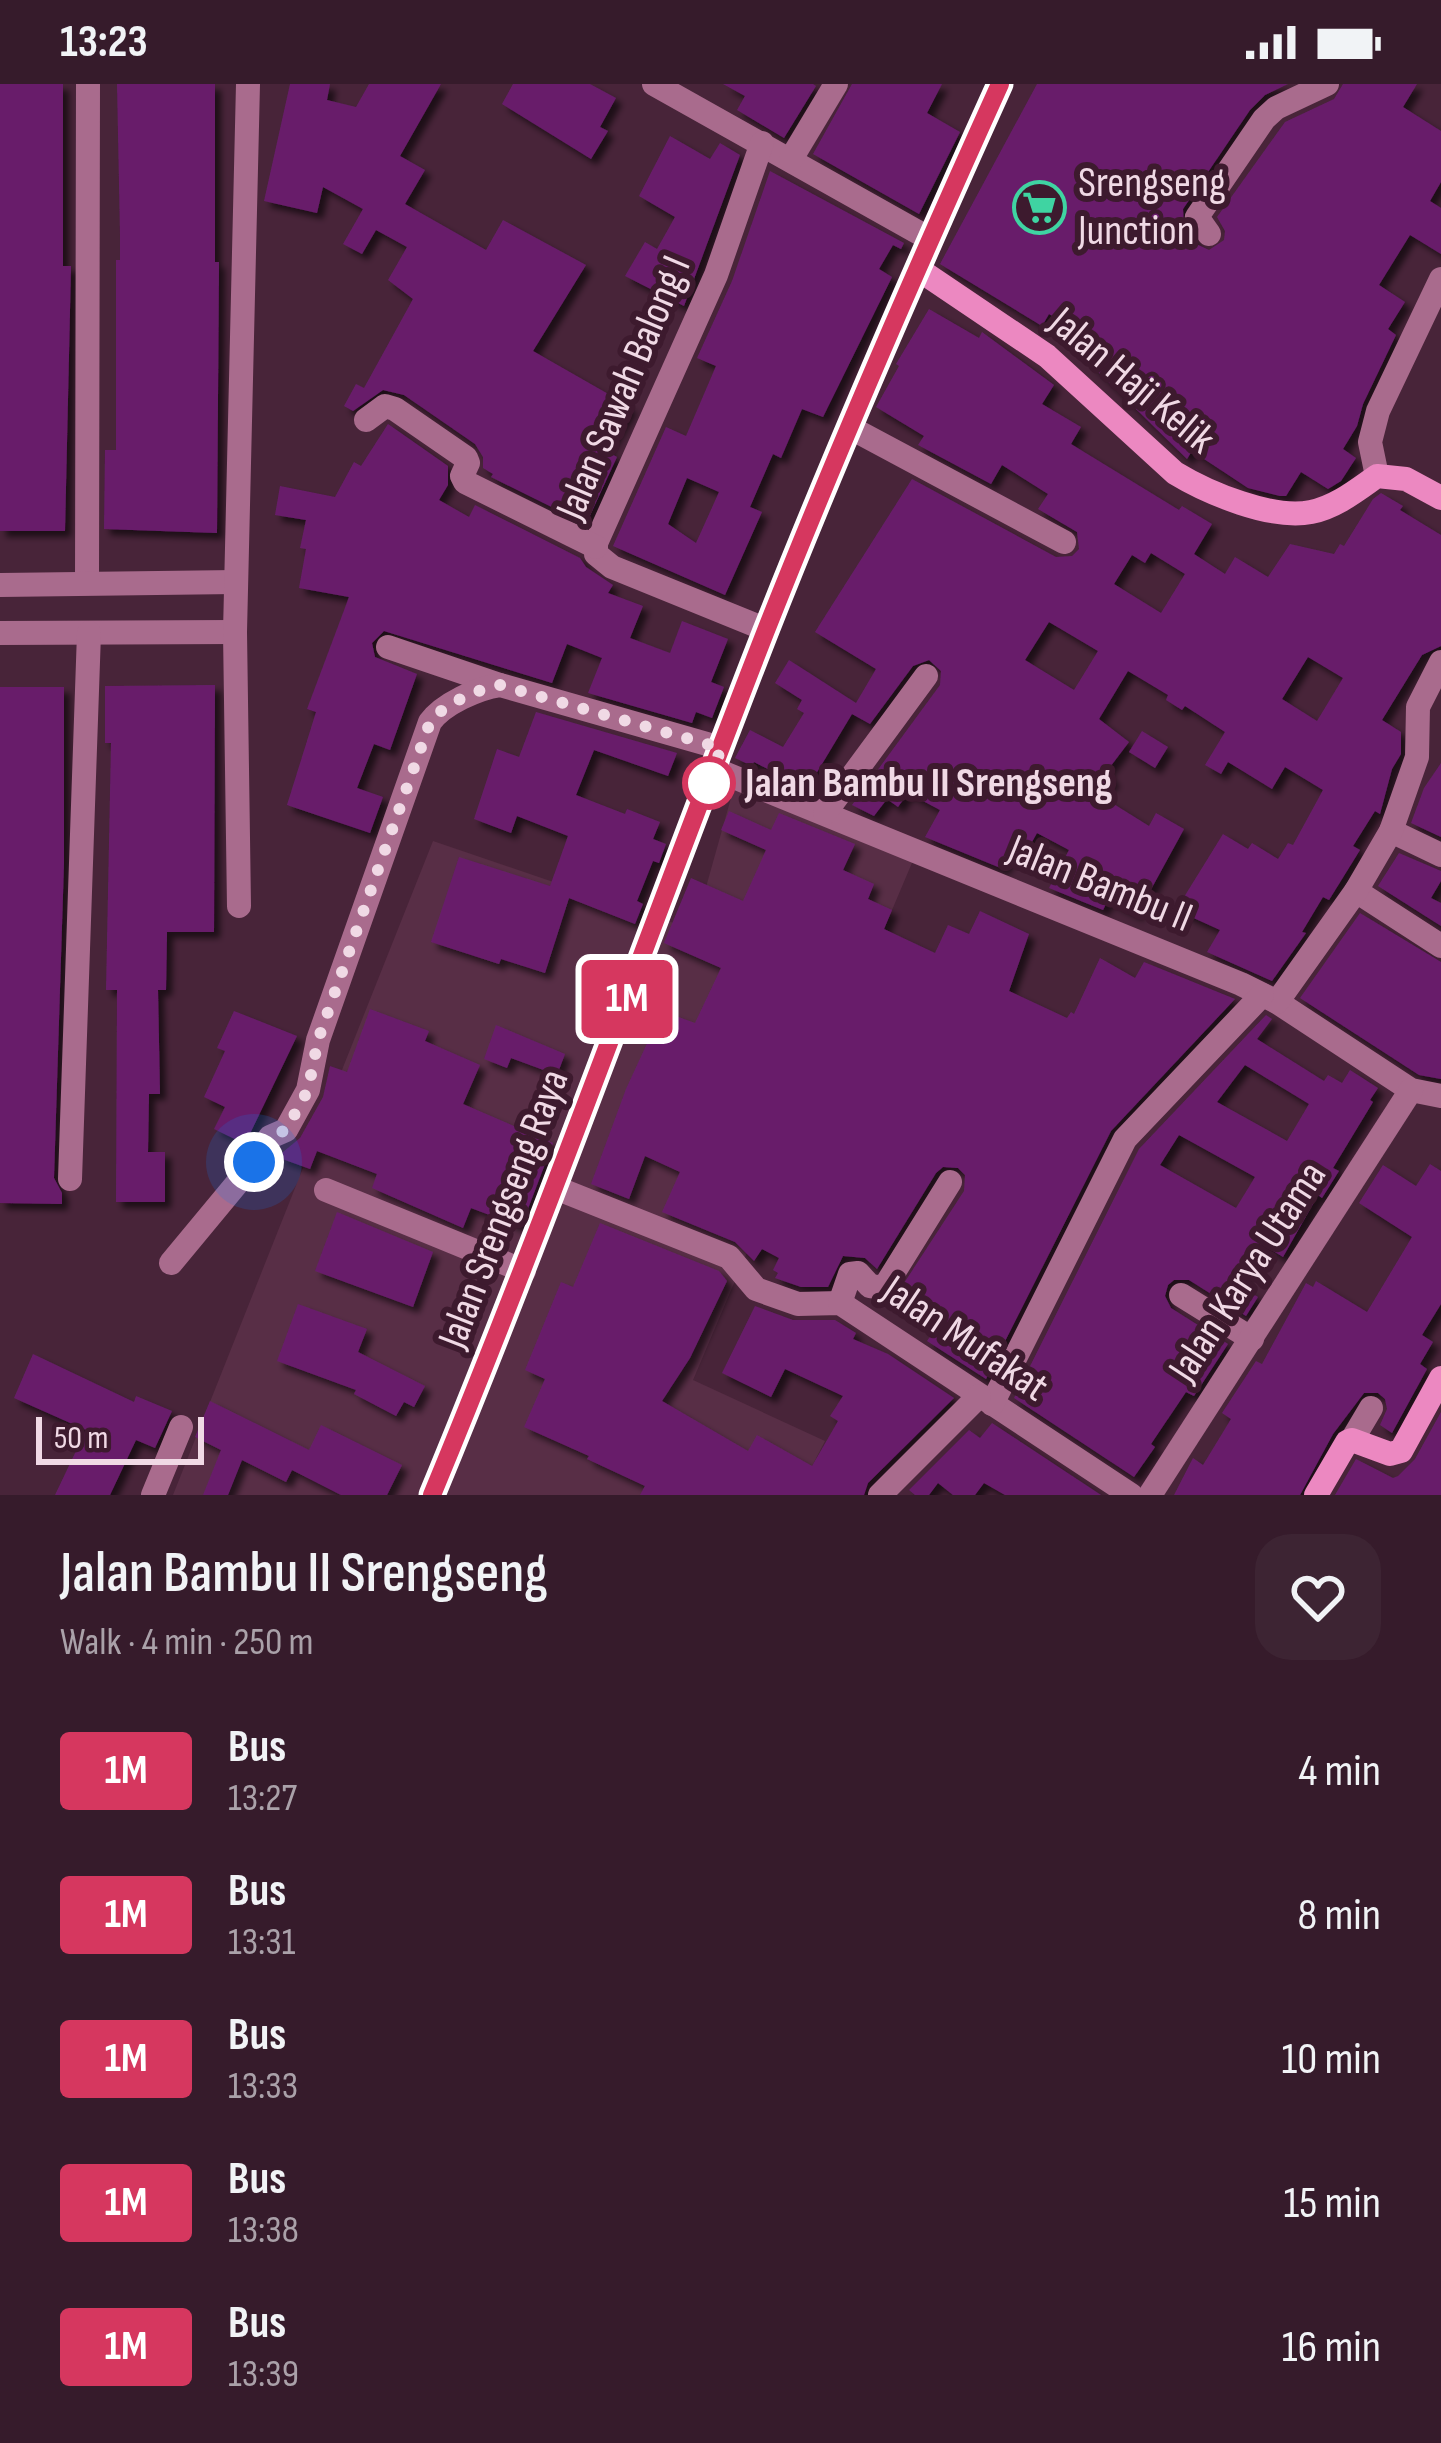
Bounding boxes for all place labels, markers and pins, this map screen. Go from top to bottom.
place label: Srengseng Junction [1077,158,1226,257]
supermarket icon: Srengseng Junction [1011,179,1067,235]
marker: Jalan Bambu II Srengseng [684,758,734,808]
place label: Jalan Bambu II Srengseng [744,758,1112,809]

